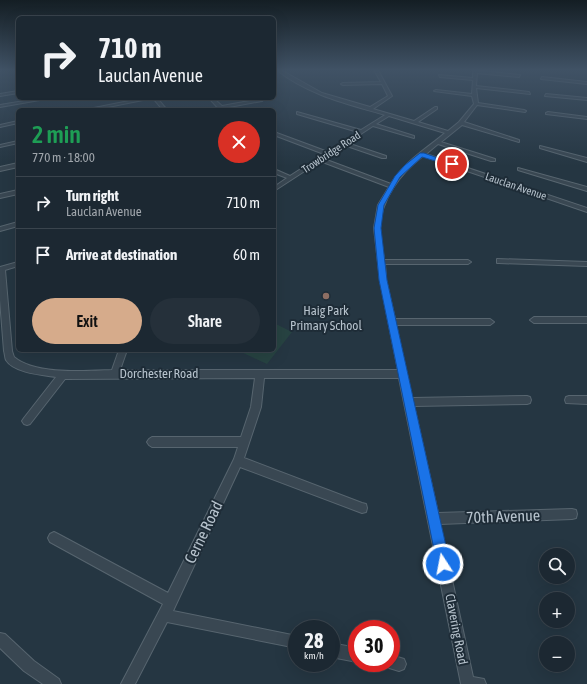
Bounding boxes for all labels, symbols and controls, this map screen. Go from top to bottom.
icon: right [32,32,84,84]
text: 710 m [98,32,161,64]
text: Lauclan Avenue [98,65,203,86]
text: 2 min [32,121,81,148]
button: close [218,121,260,163]
street label: Trowbridge Road [300,129,362,175]
pin [435,147,469,181]
text: 770 m · 18:00 [32,150,95,165]
icon: arrive [441,153,463,175]
street label: Lauclan Avenue [484,170,548,202]
text: Turn right [66,187,119,204]
icon: right [32,192,54,214]
text: 710 m [226,194,260,211]
text: Lauclan Avenue [66,204,142,219]
icon: arrive [32,244,54,266]
text: Arrive at destination [66,246,177,263]
text: 60 m [233,246,260,263]
marker: Haig Park Primary School [321,291,331,301]
button: Exit [32,298,142,344]
button: Share [150,298,260,344]
place label: Haig Park Primary School [290,303,362,333]
street label: Dorchester Road [120,366,198,381]
street label: Cerne Road [180,498,226,566]
street label: 70th Avenue [466,506,540,526]
position arrow [422,543,464,585]
map controls [539,548,575,672]
button: search [539,548,575,584]
street label: Clavering Road [442,592,471,666]
button: + [539,592,575,628]
speed limit sign: 30 [348,620,400,672]
text: 28 [305,629,323,652]
button: − [539,636,575,672]
text: km/h [304,650,324,661]

